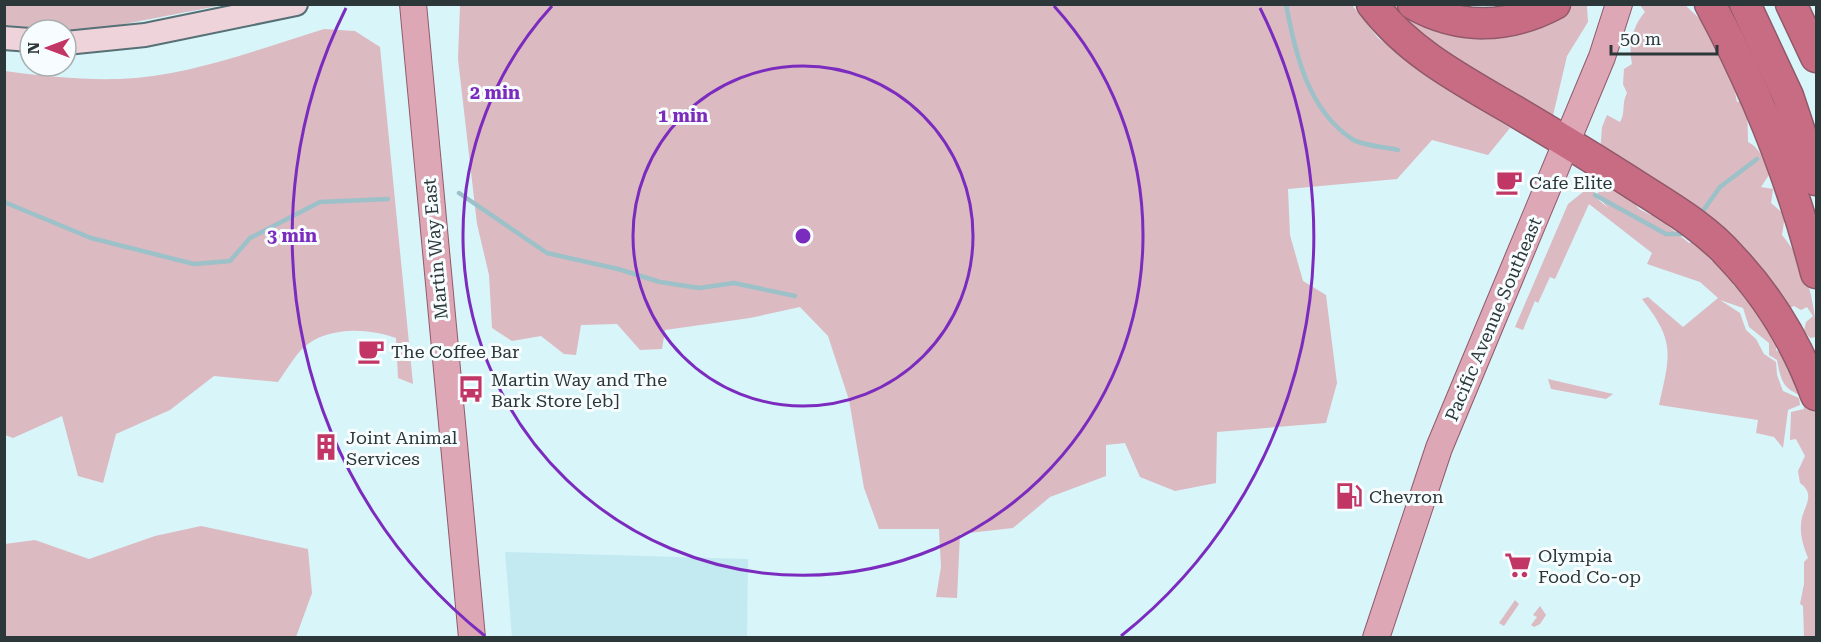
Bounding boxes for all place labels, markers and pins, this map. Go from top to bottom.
cafe icon: Cafe Elite [1494,167,1524,197]
place label: Cafe Elite [1529,172,1612,193]
centre of rings [793,226,813,246]
cafe icon: The Coffee Bar [356,336,386,366]
place label: The Coffee Bar [391,341,520,362]
place label: Martin Way and The Bark Store [eb] [491,369,667,411]
bus stop icon: Martin Way and The Bark Store [eb] [456,374,486,404]
place label: Joint Animal Services [346,427,458,469]
building icon: Joint Animal Services [311,432,341,462]
fuel station icon: Chevron [1334,481,1364,511]
place label: Chevron [1369,486,1444,507]
place label: Olympia Food Co-op [1538,545,1641,587]
supermarket icon: Olympia Food Co-op [1503,550,1533,580]

